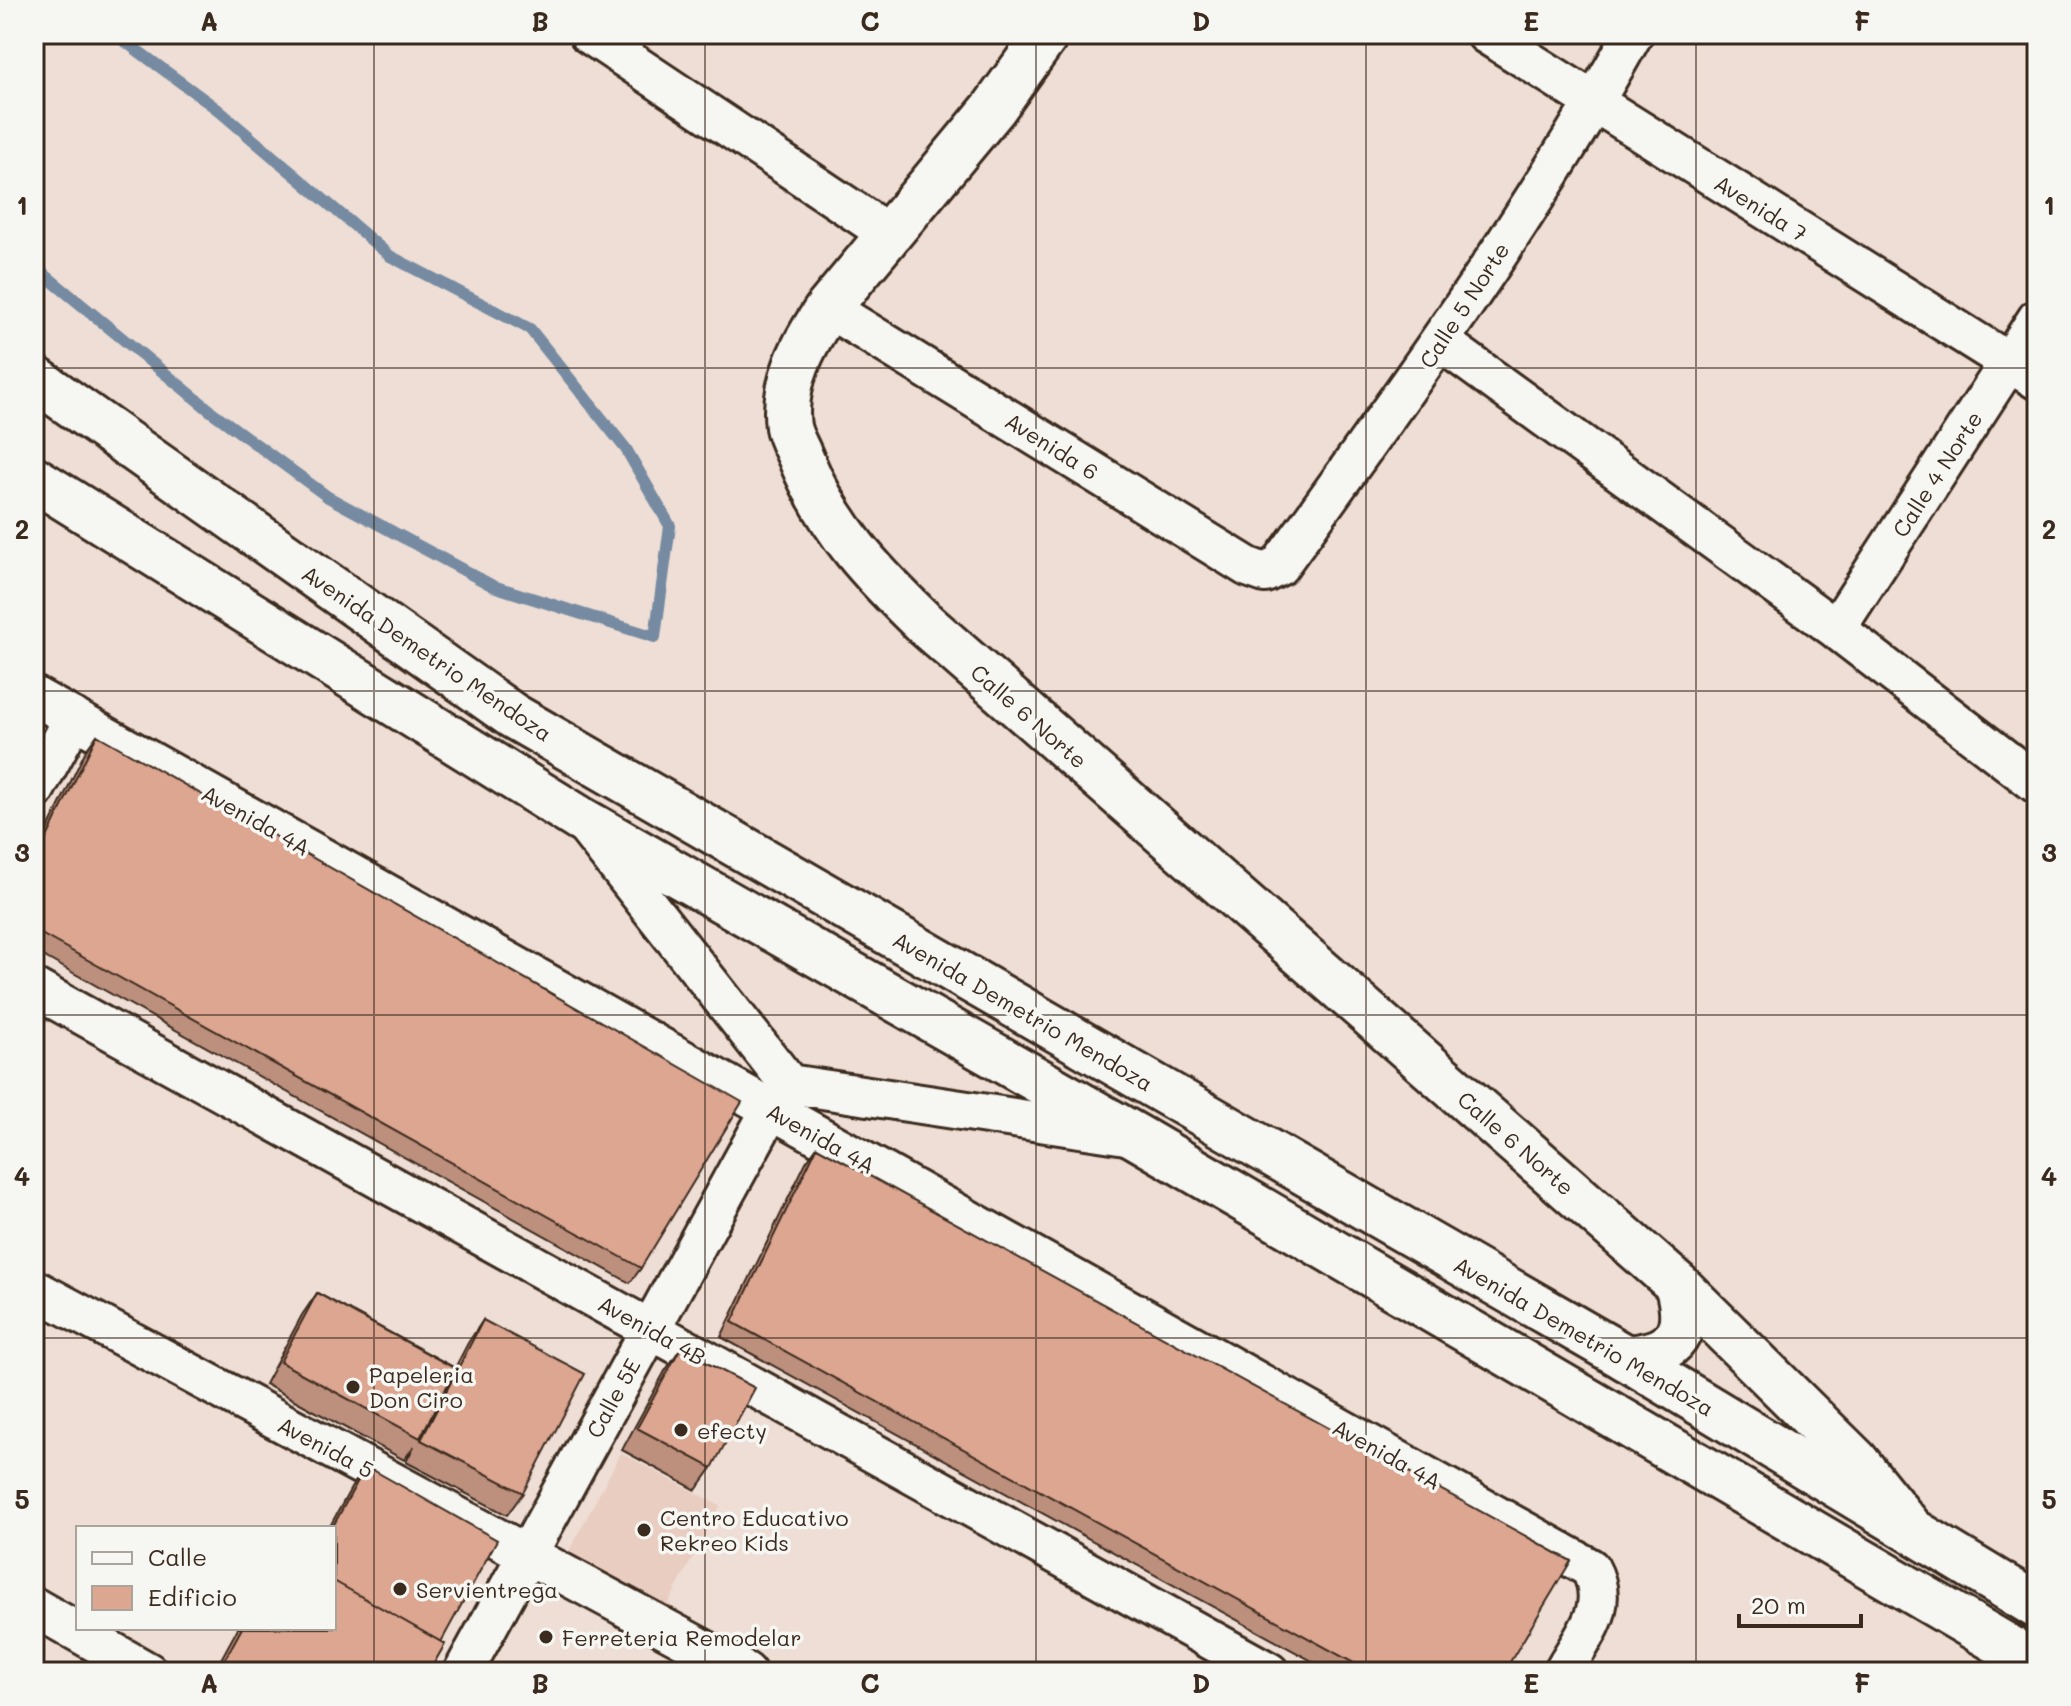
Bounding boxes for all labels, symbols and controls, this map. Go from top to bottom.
text: A [200,4,218,38]
text: B [531,4,549,38]
text: C [860,4,880,38]
text: D [1192,4,1210,38]
text: E [1523,4,1539,38]
text: F [1854,4,1870,38]
street label: Avenida 7 [1709,168,1813,248]
text: 1 [16,188,28,222]
text: 1 [2043,188,2055,222]
street label: Calle 5 Norte [1412,236,1516,374]
street label: Calle 4 Norte [1885,405,1989,543]
street label: Avenida 6 [1000,406,1104,486]
text: 2 [15,512,29,546]
text: 2 [2042,512,2056,546]
street label: Avenida Demetrio Mendoza [296,558,558,748]
street label: Calle 6 Norte [965,657,1093,775]
street label: Avenida 4A [196,778,316,862]
text: 3 [14,835,30,869]
text: 3 [2041,835,2057,869]
street label: Avenida Demetrio Mendoza [888,925,1158,1097]
street label: Calle 6 Norte [1452,1084,1580,1202]
street label: Avenida 4A [761,1096,881,1180]
text: 4 [14,1159,30,1193]
text: 4 [2041,1159,2057,1193]
street label: Avenida Demetrio Mendoza [1449,1250,1719,1422]
street label: Avenida 4B [593,1289,711,1371]
street label: Calle 5E [579,1353,647,1443]
place label: Papeleria Don Ciro [369,1360,474,1414]
marker: Papeleria Don Ciro [344,1378,362,1396]
street label: Avenida 5 [273,1410,379,1484]
street label: Avenida 4A [1327,1412,1447,1496]
place label: efecty [697,1416,767,1445]
marker: efecty [672,1421,690,1439]
text: 5 [14,1482,30,1516]
text: 5 [2041,1482,2057,1516]
place label: Centro Educativo Rekreo Kids [660,1503,849,1557]
marker: Centro Educativo Rekreo Kids [635,1521,653,1539]
legend [76,1526,336,1630]
text: Calle [148,1541,207,1572]
place label: Servientrega [416,1575,558,1604]
scale bar [1739,1578,1861,1628]
marker: Servientrega [391,1580,409,1598]
text: Edificio [148,1581,237,1612]
text: 20 m [1751,1589,1806,1620]
place label: Ferreteria Remodelar [562,1623,802,1652]
marker: Ferreteria Remodelar [537,1628,555,1646]
text: A [200,1666,218,1700]
text: B [531,1666,549,1700]
text: C [860,1666,880,1700]
text: D [1192,1666,1210,1700]
text: E [1523,1666,1539,1700]
text: F [1854,1666,1870,1700]

